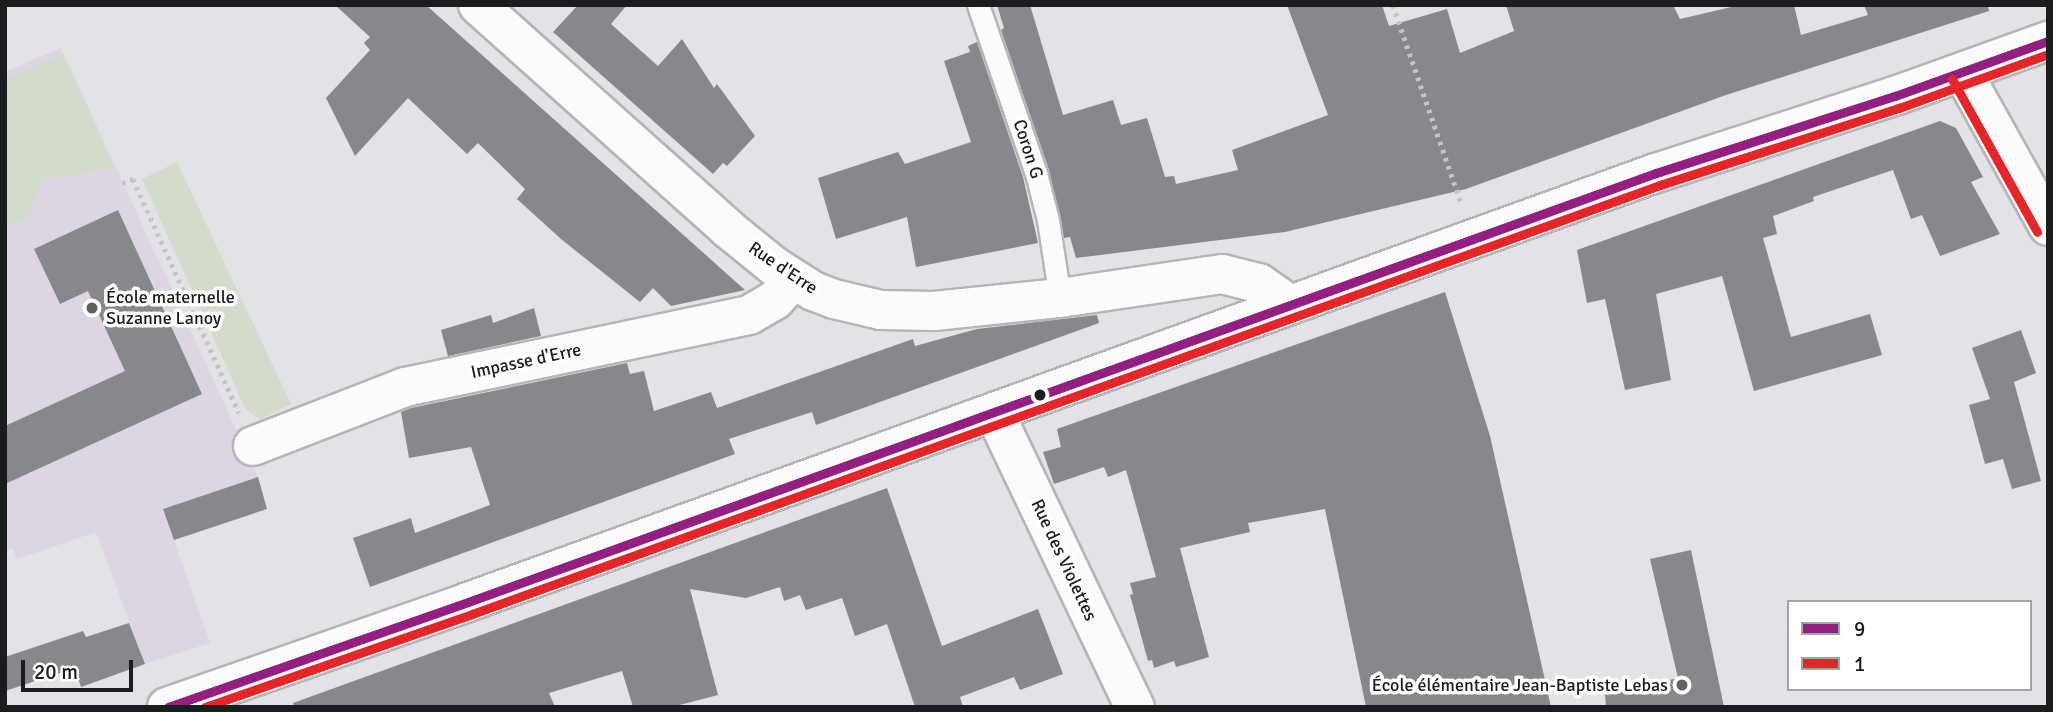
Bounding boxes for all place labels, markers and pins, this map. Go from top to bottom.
place label: École maternelle Suzanne Lanoy [106,287,235,330]
marker: École maternelle Suzanne Lanoy [84,300,100,316]
unlabelled marker [1033,388,1047,402]
place label: École élémentaire Jean-Baptiste Lebas [1372,674,1668,696]
marker: École élémentaire Jean-Baptiste Lebas [1674,677,1690,693]

